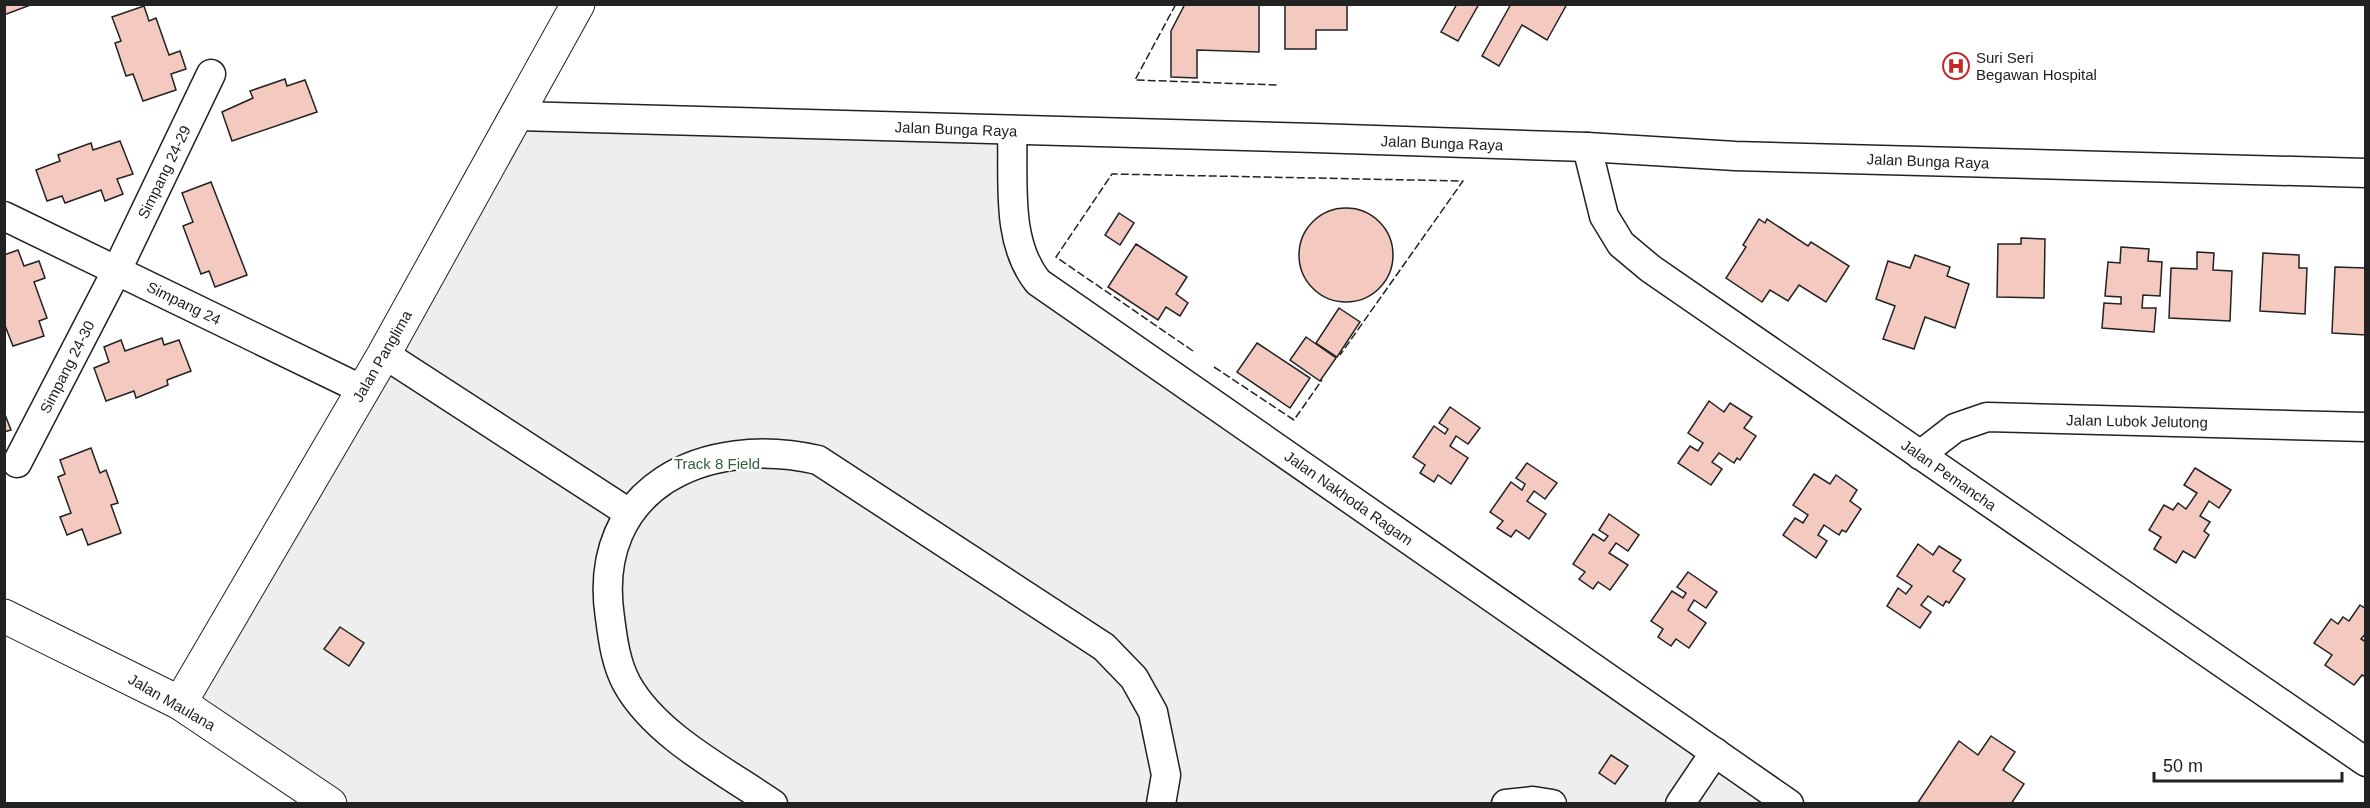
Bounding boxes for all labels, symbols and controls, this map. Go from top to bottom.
place label: Suri Seri Begawan Hospital [1976,49,2097,83]
hospital icon: Suri Seri Begawan Hospital [1941,51,1971,81]
street label: Jalan Bunga Raya [894,118,1018,140]
street label: Simpang 24-29 [134,123,194,221]
street label: Jalan Bunga Raya [1380,132,1504,154]
street label: Jalan Bunga Raya [1866,150,1990,172]
street label: Simpang 24 [144,278,224,328]
street label: Jalan Panglima [349,307,415,405]
street label: Simpang 24-30 [36,318,98,416]
street label: Jalan Lubok Jelutong [2066,411,2208,431]
street label: Jalan Pemancha [1898,436,2000,514]
street label: Jalan Nakhoda Ragam [1282,447,1416,549]
park label: Track 8 Field [674,455,760,472]
street label: Jalan Maulana [125,670,219,734]
scale bar [2154,745,2342,783]
text: 50 m [2163,756,2203,776]

